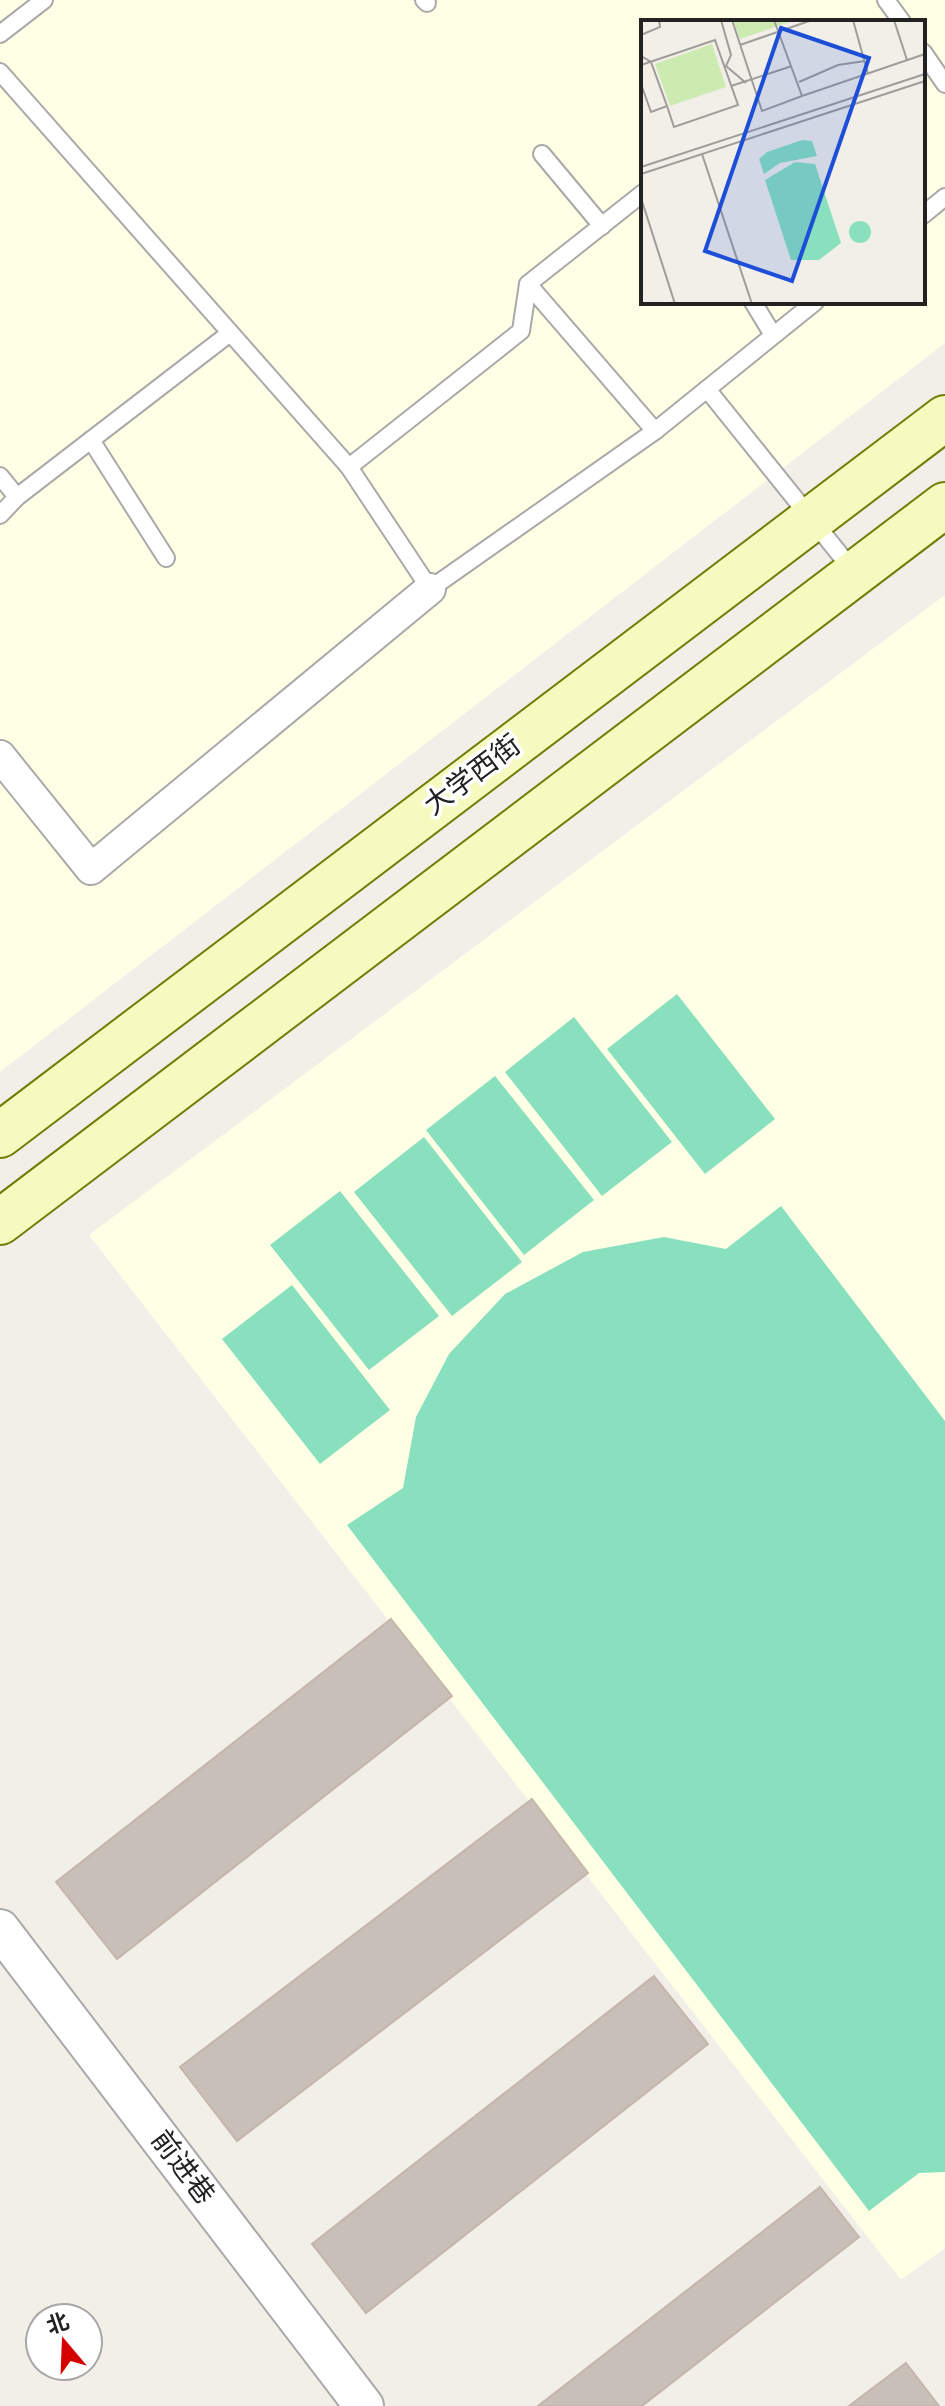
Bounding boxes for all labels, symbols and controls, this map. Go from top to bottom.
inset map [641,20,925,304]
street label: 大学西街 [419,730,526,821]
street label: 前进巷 [146,2125,220,2210]
north arrow [24,2302,104,2382]
text: 北 [43,2309,72,2338]

